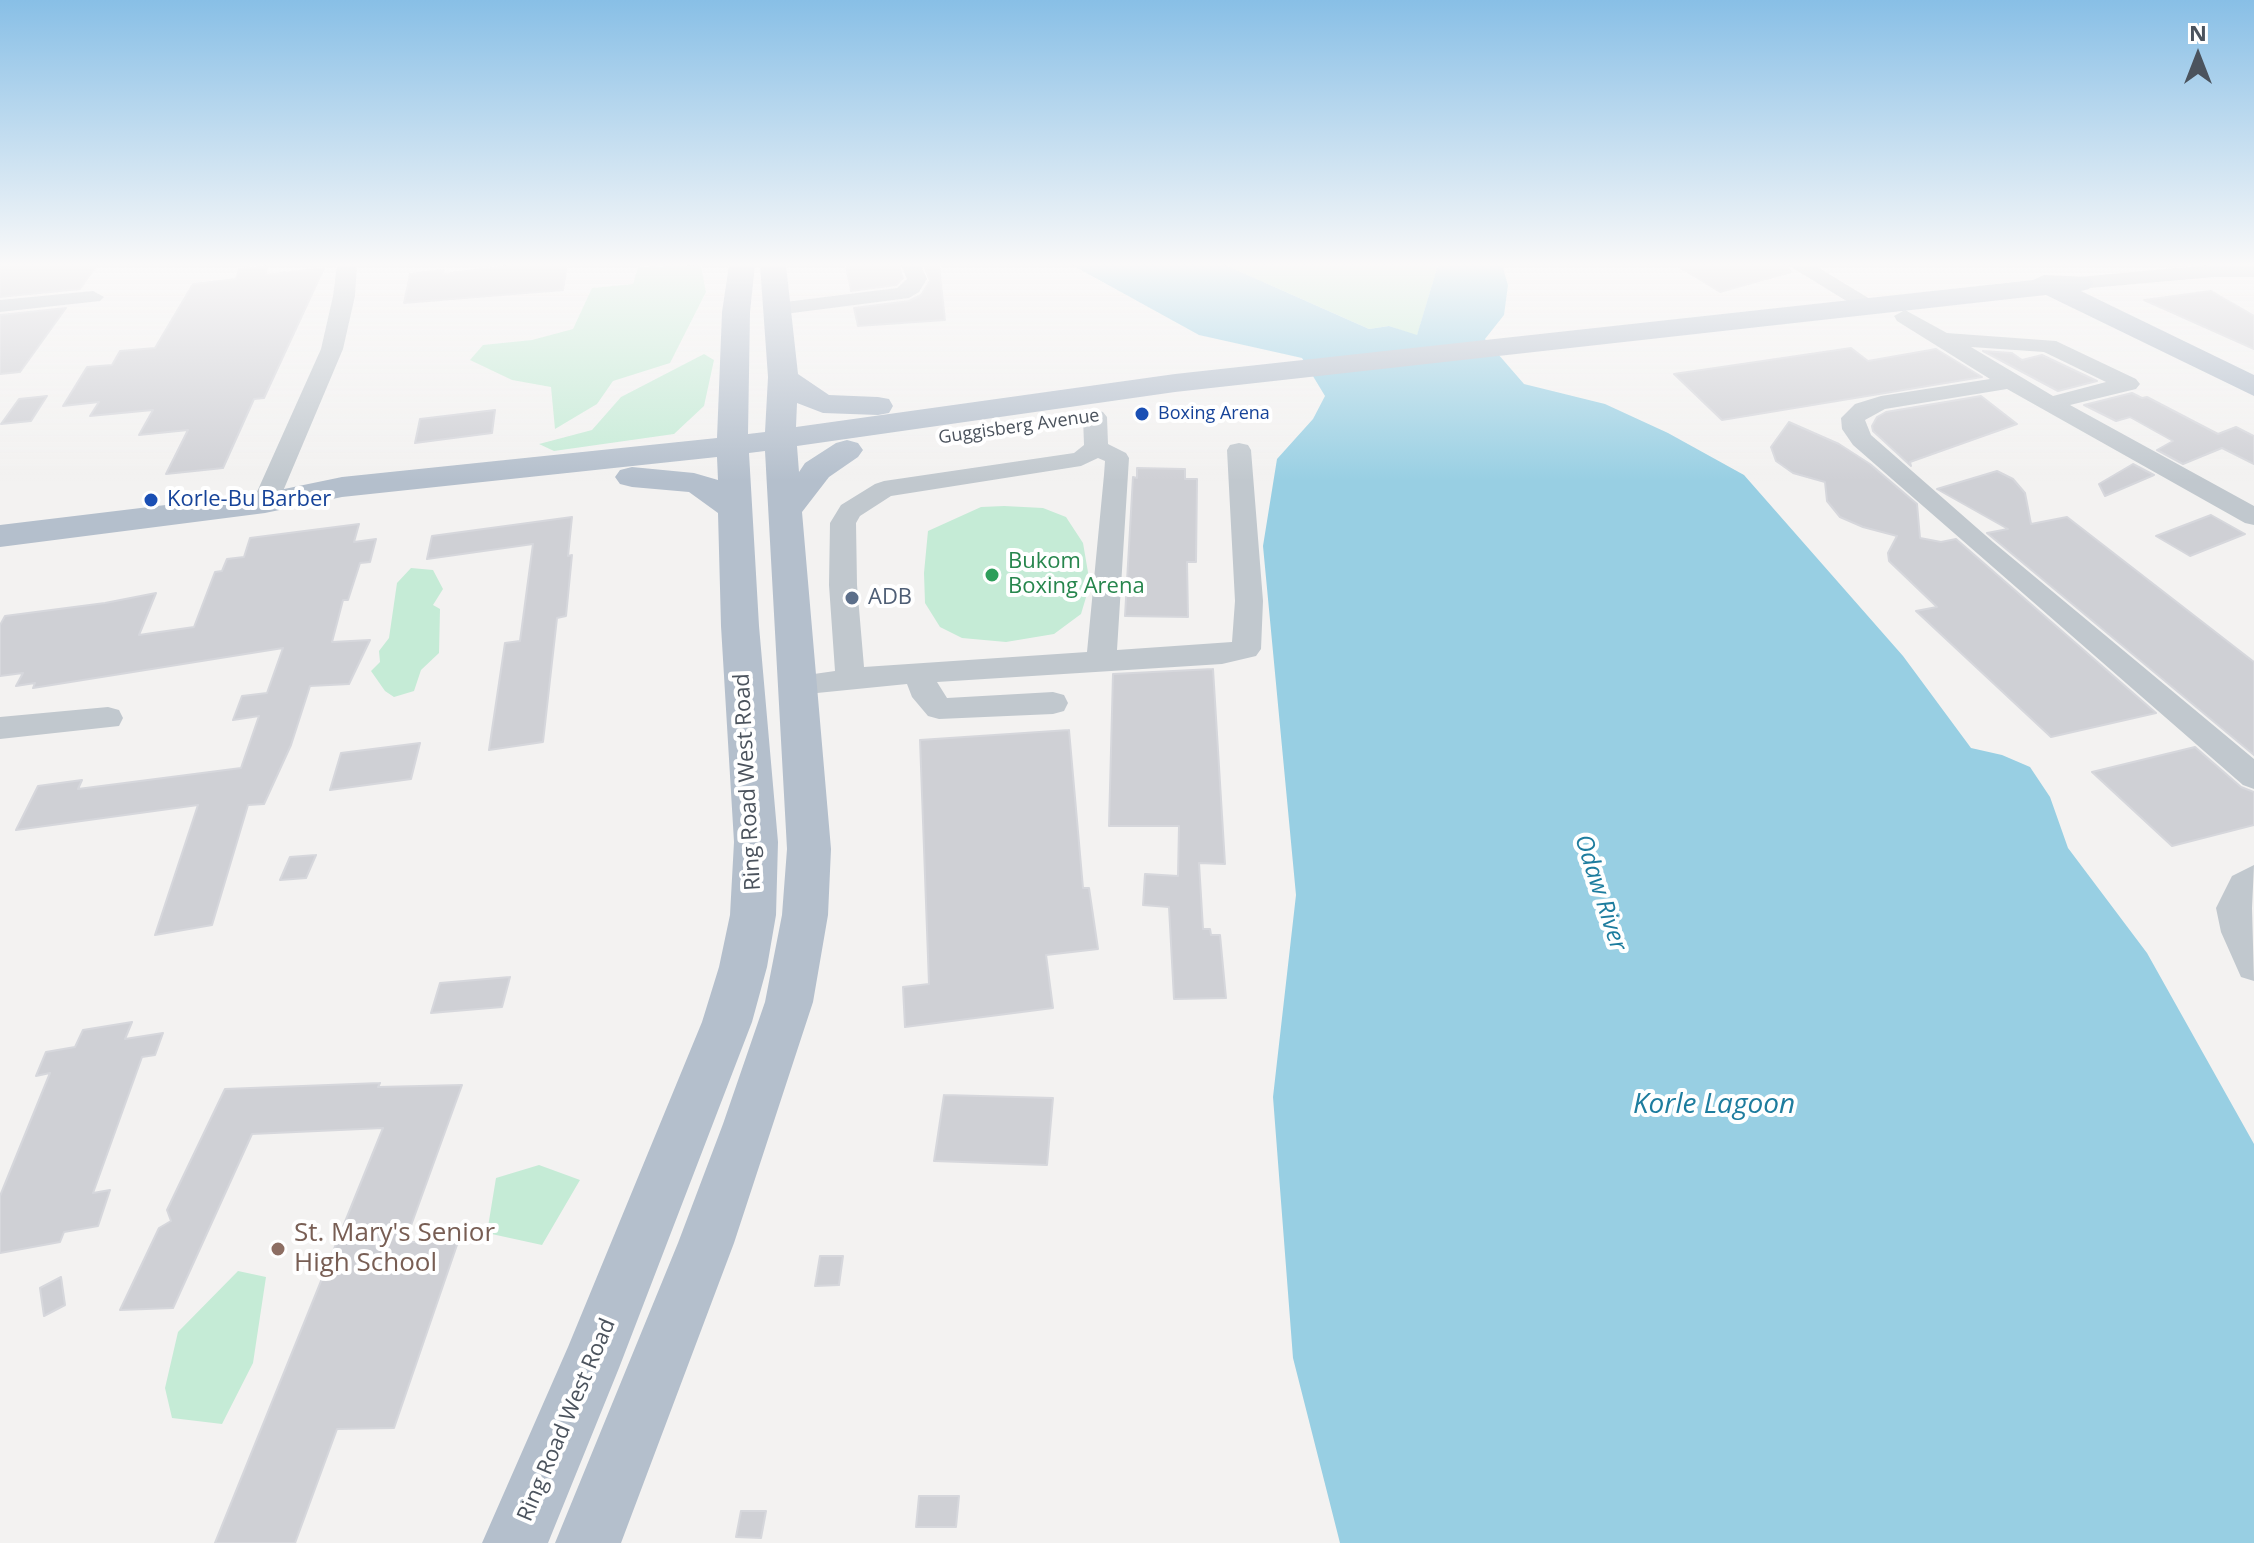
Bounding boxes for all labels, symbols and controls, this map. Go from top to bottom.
north arrow [2158,16,2238,96]
text: N [2189,17,2207,47]
place label: Boxing Arena [1158,403,1270,425]
street label: Guggisberg Avenue [937,405,1101,449]
marker: Boxing Arena [1133,405,1151,423]
place label: Korle-Bu Barber [167,487,331,513]
marker: Korle-Bu Barber [142,491,160,509]
place label: Bukom Boxing Arena [1008,549,1145,600]
marker: Bukom Boxing Arena [983,566,1001,584]
place label: ADB [868,585,912,611]
marker: ADB [843,589,861,607]
street label: Ring Road West Road [729,673,767,891]
water label: Odaw River [1568,831,1632,955]
water label: Korle Lagoon [1633,1088,1795,1122]
place label: St. Mary's Senior High School [294,1218,495,1280]
marker: St. Mary's Senior High School [269,1240,287,1258]
street label: Ring Road West Road [512,1315,622,1525]

